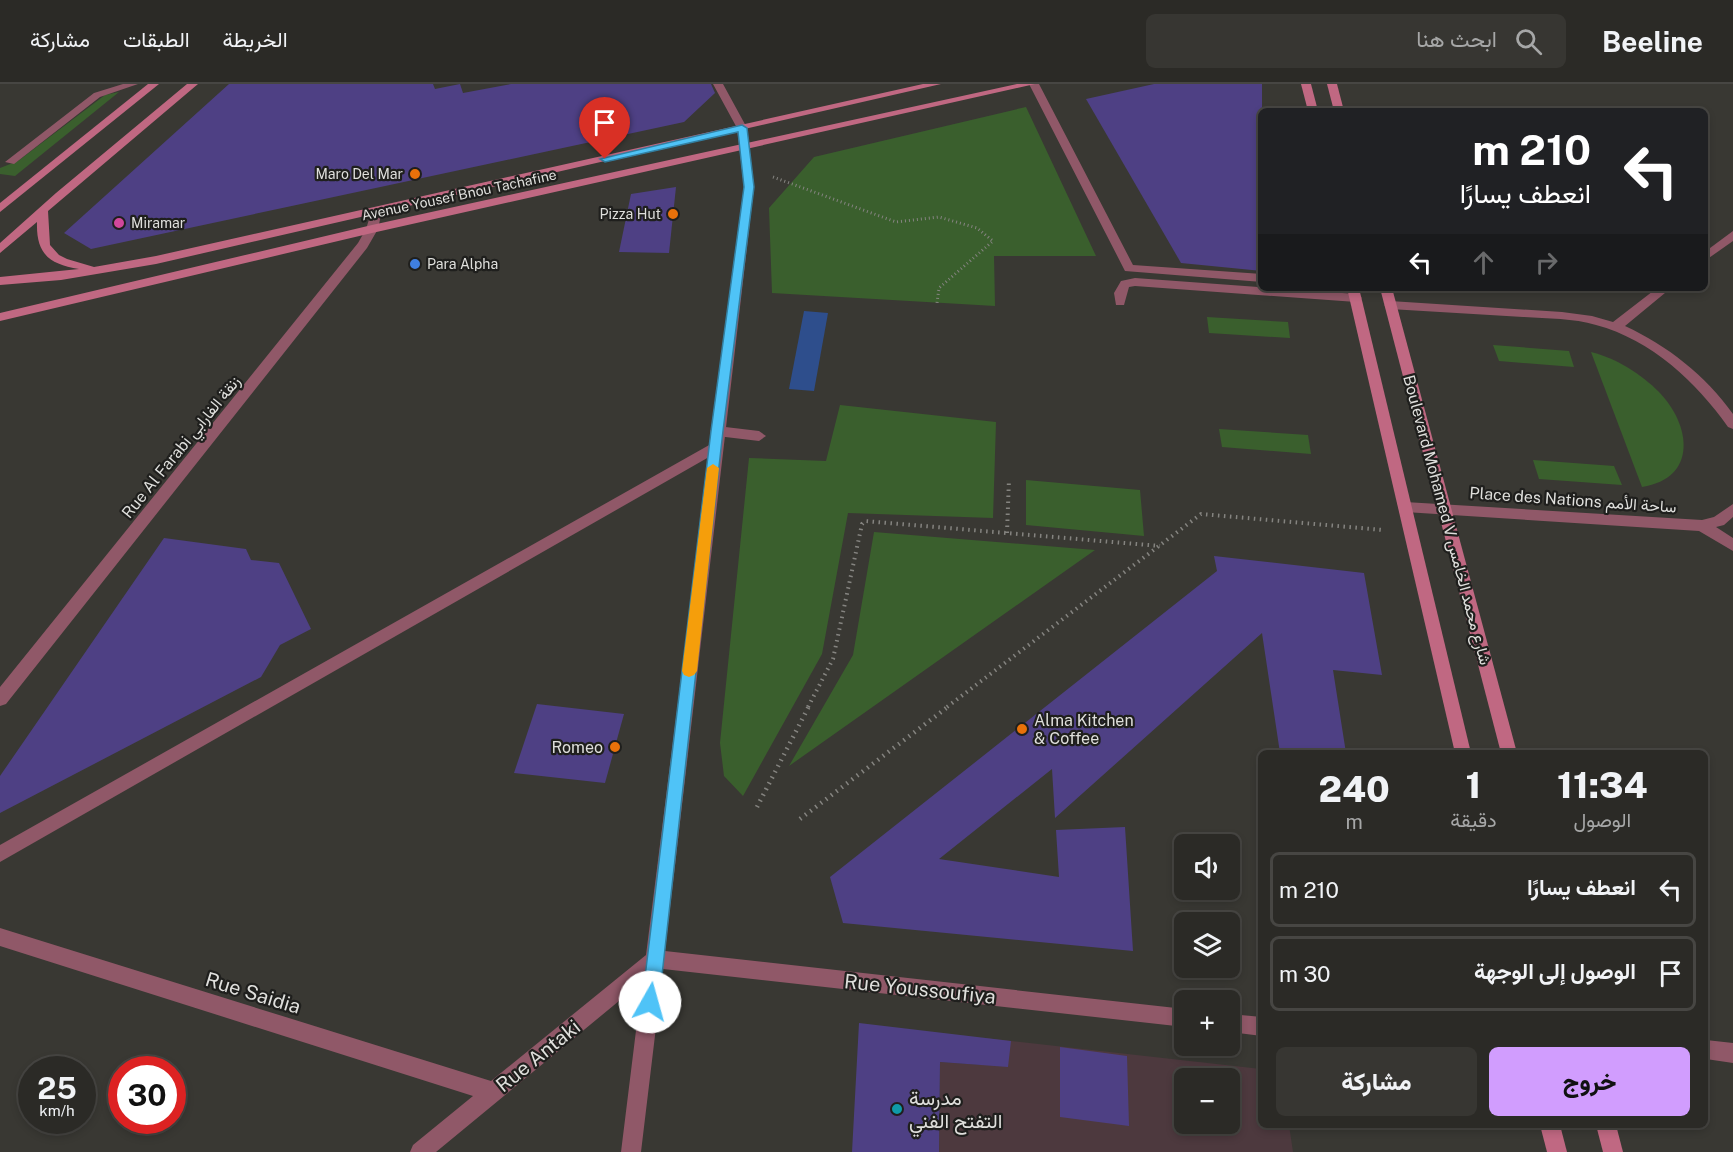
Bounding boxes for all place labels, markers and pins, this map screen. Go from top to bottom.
pin [579,97,630,159]
place label: Maro Del Mar [315,166,403,182]
marker: Maro Del Mar [408,167,422,181]
place label: Pizza Hut [600,206,661,222]
marker: Pizza Hut [666,207,680,221]
place label: Miramar [131,215,185,231]
marker: Miramar [112,216,126,230]
place label: Para Alpha [427,256,498,272]
marker: Para Alpha [408,257,422,271]
place label: Alma Kitchen & Coffee [1034,711,1134,748]
marker: Alma Kitchen & Coffee [1015,722,1029,736]
place label: Romeo [551,738,603,757]
marker: Romeo [608,740,622,754]
place label: مدرسة التفتح الفني [909,1086,1002,1138]
marker: مدرسة التفتح الفني [890,1102,904,1116]

